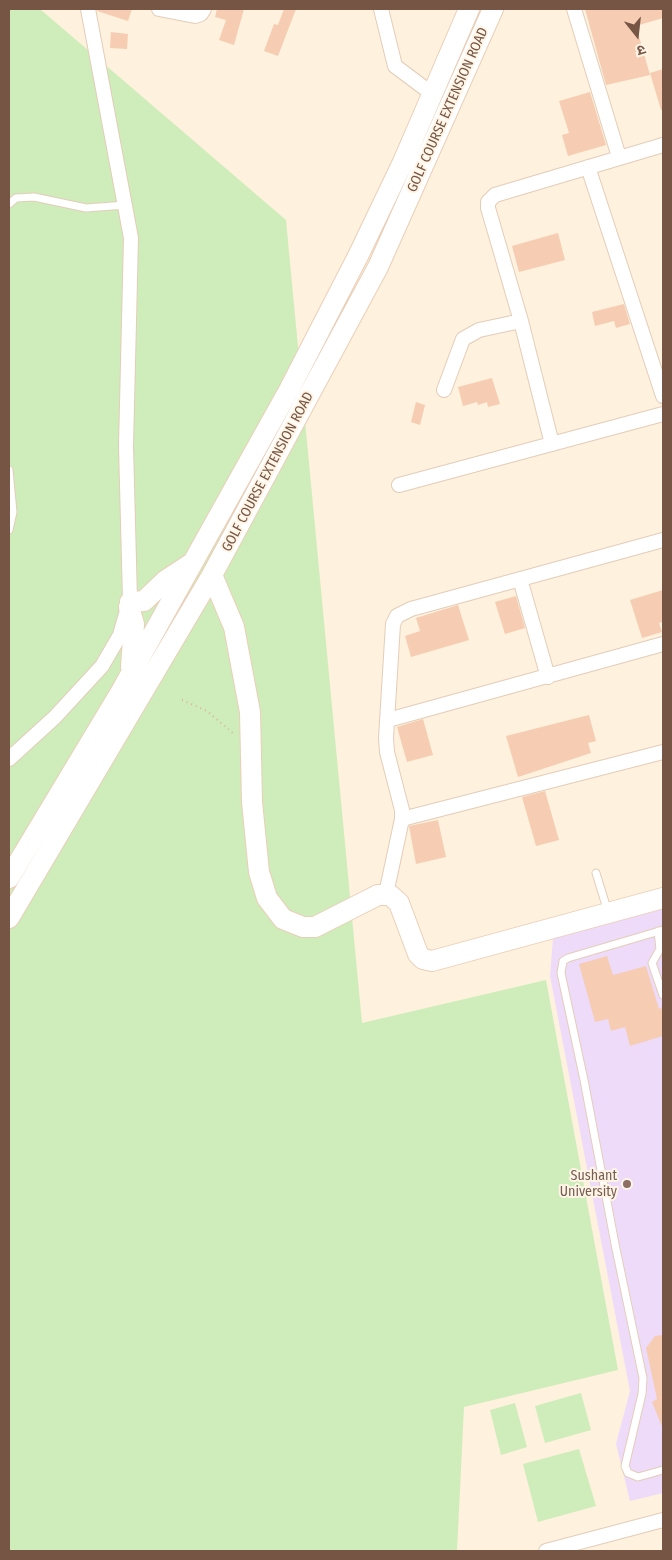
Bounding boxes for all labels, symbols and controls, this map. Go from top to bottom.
north arrow [612,10,662,60]
street label: GOLF COURSE EXTENSION ROAD [404,25,492,195]
text: उ [635,41,648,59]
street label: GOLF COURSE EXTENSION ROAD [219,389,317,555]
place label: Sushant University [560,1168,617,1200]
marker: Sushant University [621,1178,633,1190]

